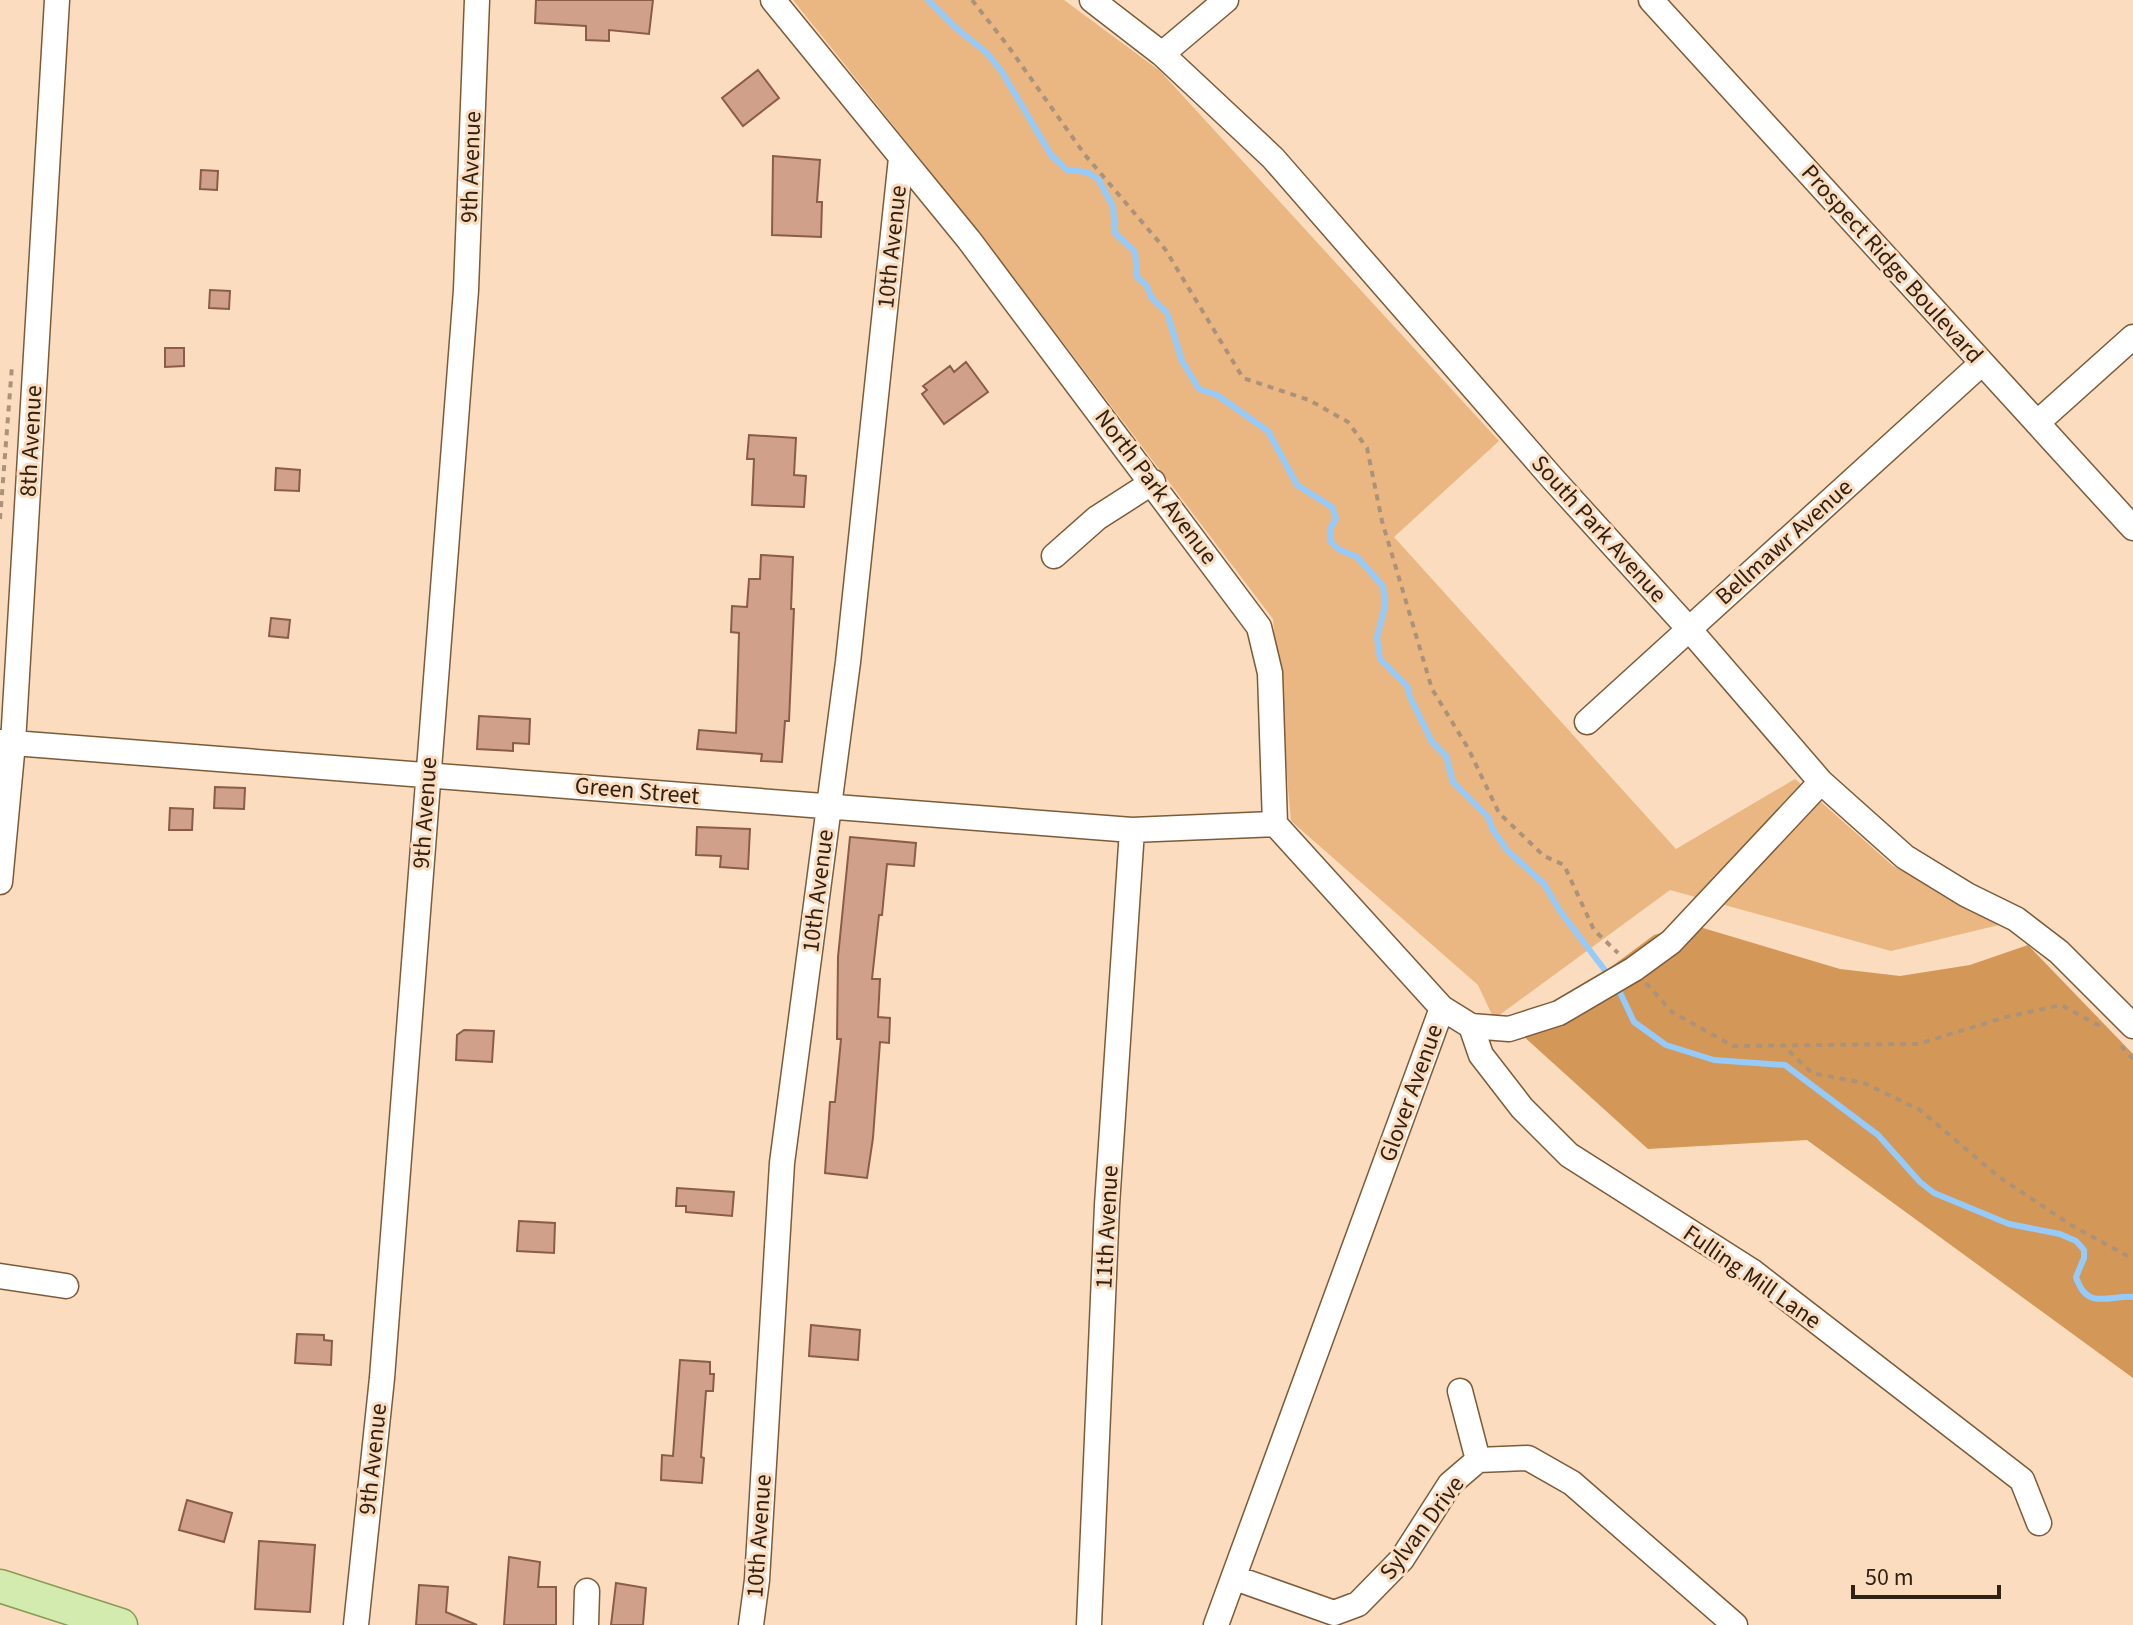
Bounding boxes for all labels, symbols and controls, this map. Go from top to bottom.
street label: 9th Avenue [452,110,490,224]
street label: Prospect Ridge Boulevard [1793,157,1991,371]
street label: 10th Avenue [868,184,916,310]
street label: 8th Avenue [11,384,51,498]
street label: North Park Avenue [1086,402,1226,572]
street label: South Park Avenue [1523,447,1675,611]
street label: Bellmawr Avenue [1707,471,1861,613]
street label: 9th Avenue [404,756,446,870]
street label: Green Street [573,768,701,814]
street label: 10th Avenue [793,827,843,955]
street label: Glover Avenue [1370,1019,1452,1167]
street label: 11th Avenue [1086,1164,1128,1290]
street label: Fulling Mill Lane [1676,1216,1828,1338]
street label: 9th Avenue [350,1402,396,1516]
street label: Sylvan Drive [1371,1468,1473,1588]
street label: 10th Avenue [737,1473,781,1599]
scale bar [1853,1549,1999,1599]
text: 50 m [1865,1560,1914,1595]

